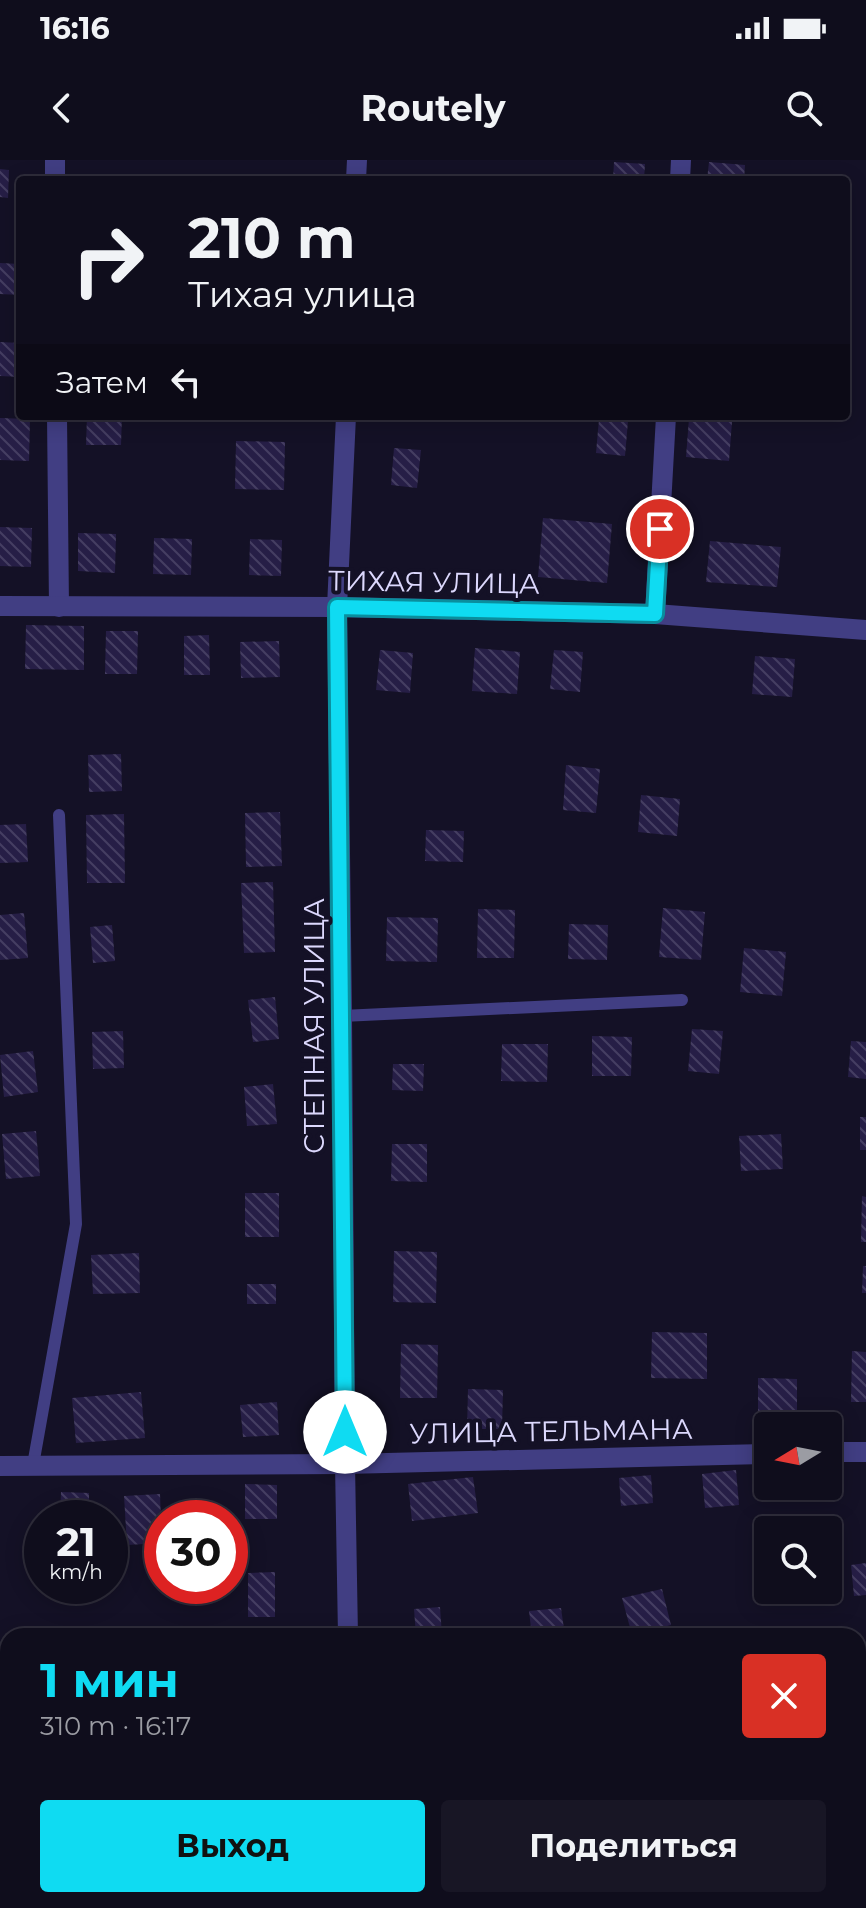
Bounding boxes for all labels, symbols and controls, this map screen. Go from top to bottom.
text: 16:16 [40,10,110,47]
icon: back [40,86,84,130]
text: Routely [361,86,505,130]
icon: search [782,86,826,130]
text: 210 m [188,204,356,272]
icon: right [56,208,160,312]
text: Тихая улица [188,272,417,316]
icon: left [164,360,208,404]
text: Затем [56,364,148,401]
pin [626,495,694,563]
icon: arrive [638,507,682,551]
street label: ТИХАЯ УЛИЦА [328,563,540,601]
street label: СТЕПНАЯ УЛИЦА [297,898,331,1154]
position arrow [303,1390,387,1474]
street label: УЛИЦА ТЕЛЬМАНА [409,1412,693,1450]
north arrow [754,1412,842,1500]
map controls [754,1412,842,1604]
speed limit sign: 30 [144,1500,248,1604]
button: search [754,1516,842,1604]
text: 21 [56,1517,96,1566]
text: km/h [49,1560,103,1584]
text: 1 мин [40,1651,179,1709]
button: close [742,1654,826,1738]
text: 310 m · 16:17 [40,1710,191,1742]
button: Выход [40,1800,425,1892]
button: Поделиться [441,1800,826,1892]

